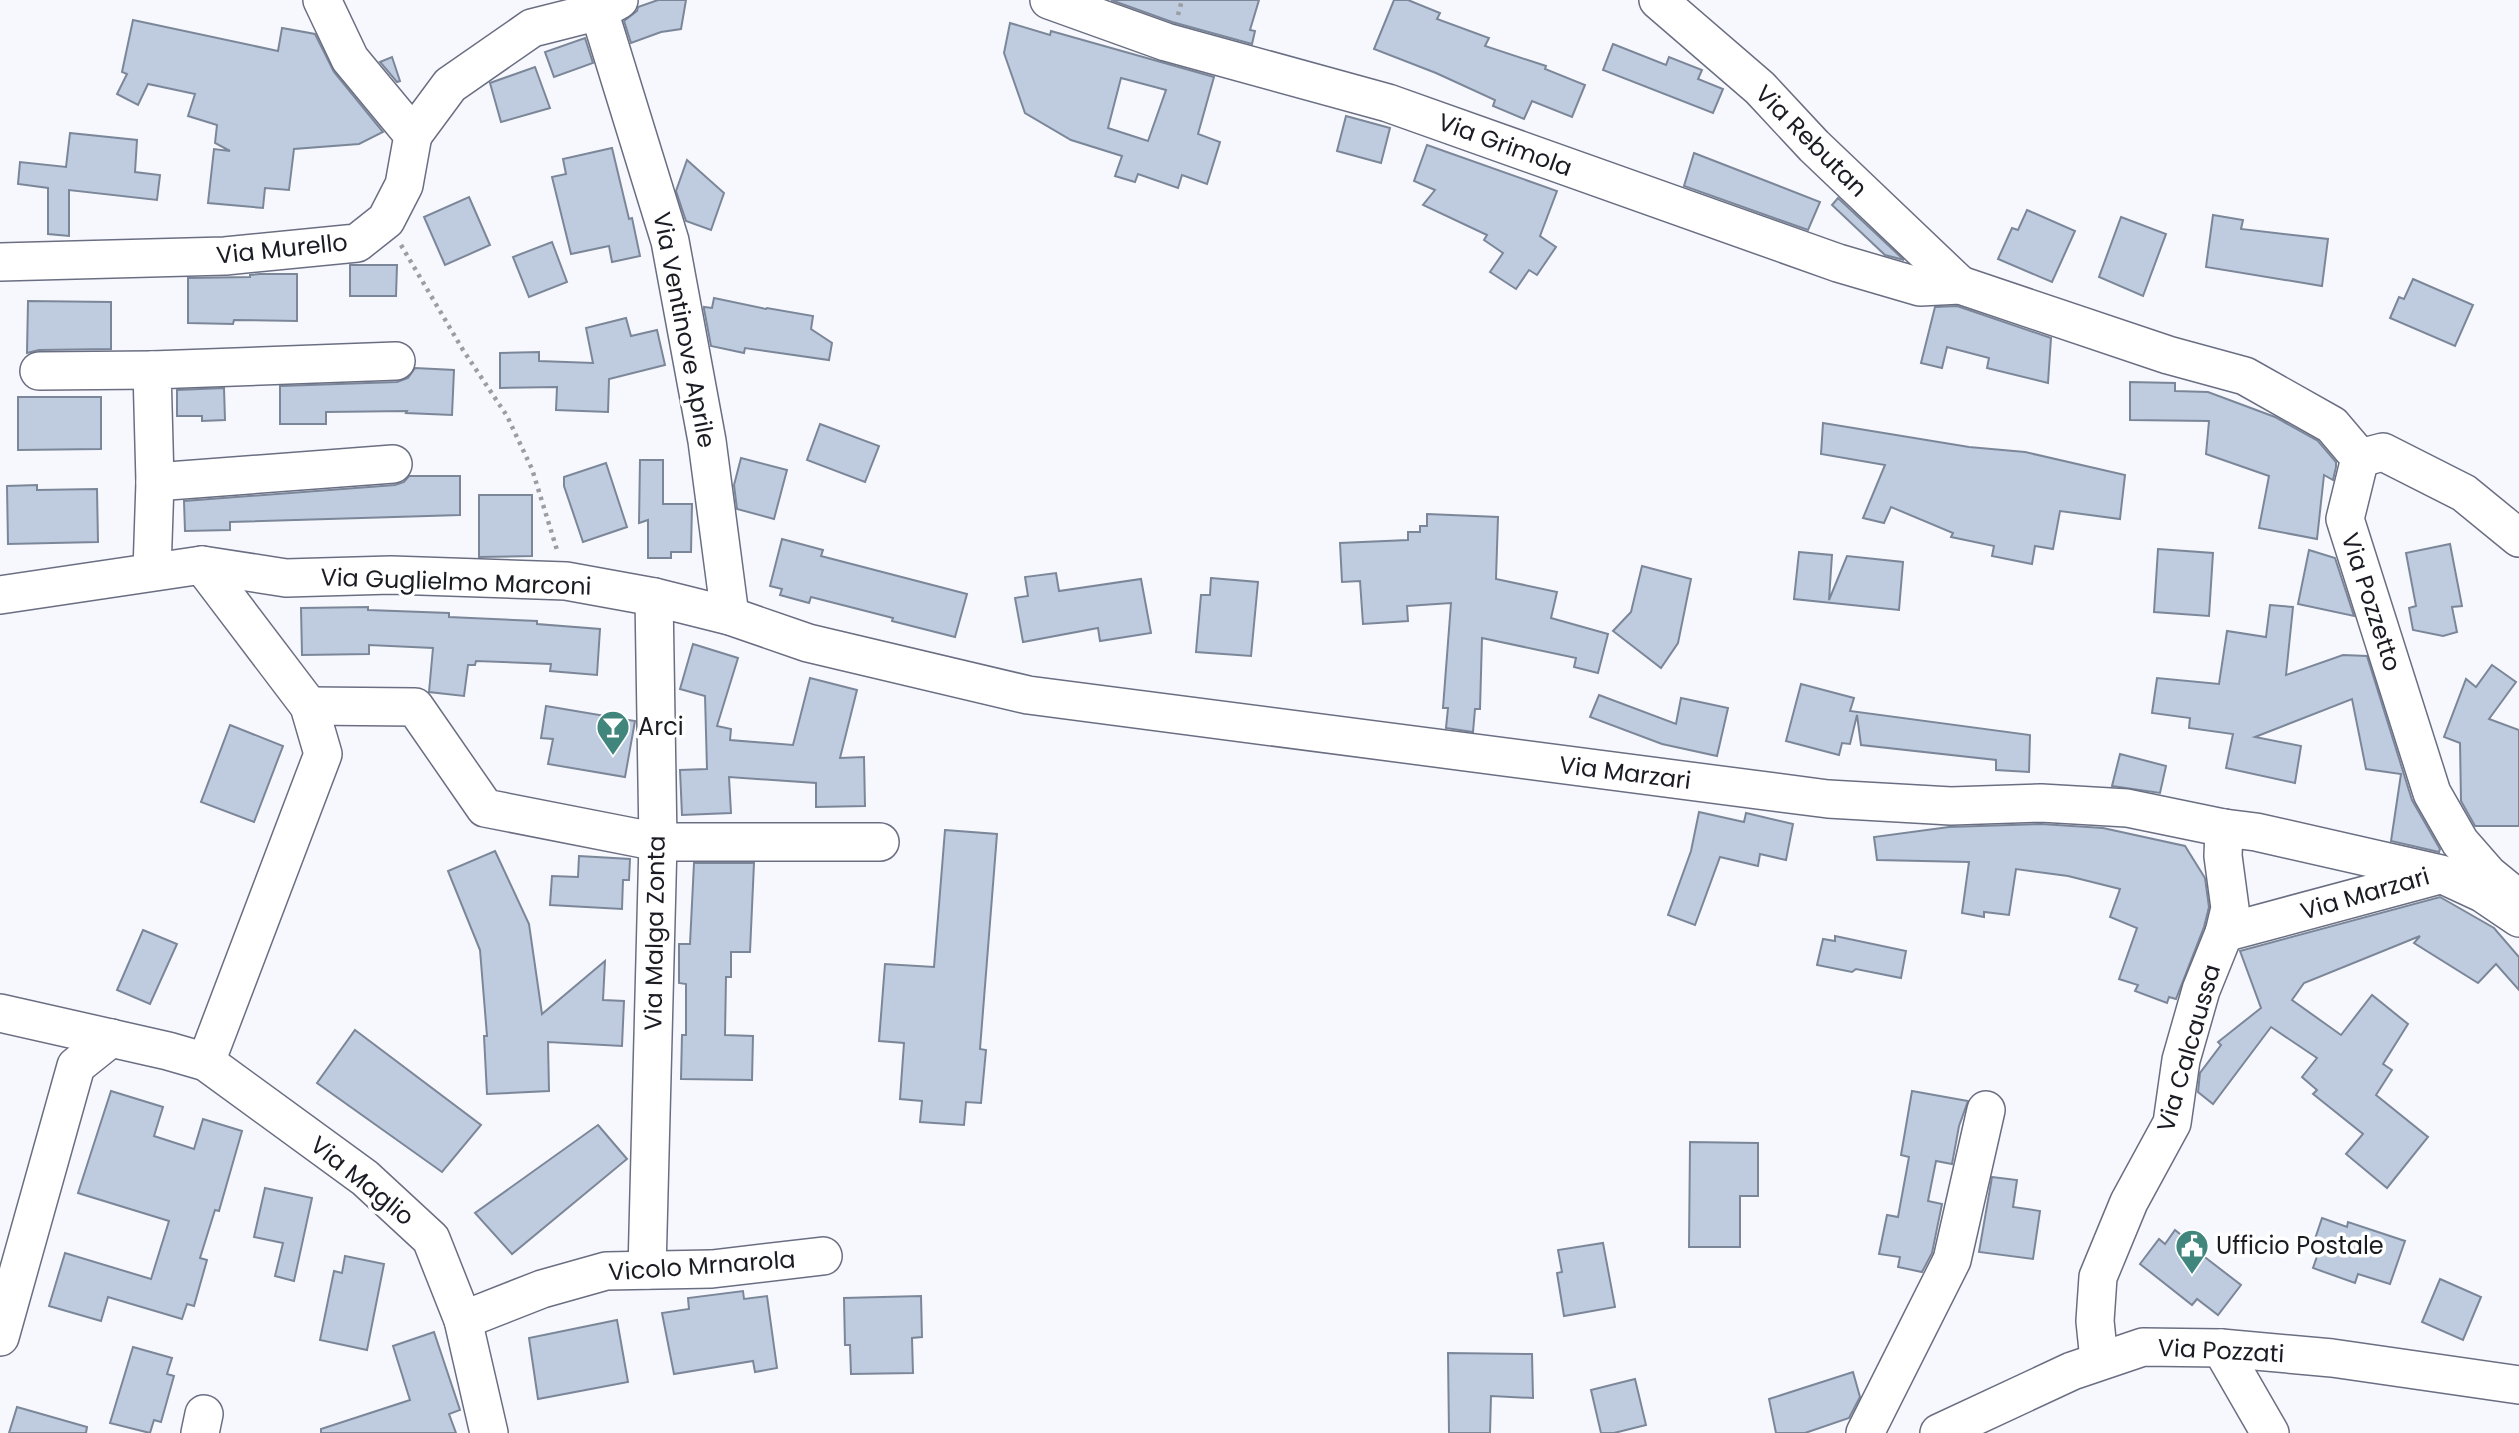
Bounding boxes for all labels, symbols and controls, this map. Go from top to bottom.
street label: Via Rebutan [1748,77,1875,204]
street label: Via Grimola [1434,105,1577,184]
street label: Via Ventinove Aprile [645,209,724,451]
street label: Via Murello [215,225,349,272]
street label: Via Pozzetto [2334,528,2409,675]
street label: Via Guglielmo Marconi [320,560,592,603]
bar icon: Arci [594,708,632,757]
place label: Arci [638,710,684,743]
street label: Via Marzari [1557,748,1693,797]
street label: Via Malga Zonta [636,835,673,1031]
street label: Via Marzari [2297,859,2433,928]
street label: Via Calcaussa [2149,960,2228,1135]
street label: Via Maglio [303,1128,421,1233]
public building icon: Ufficio Postale [2173,1227,2211,1276]
place label: Ufficio Postale [2216,1229,2384,1262]
street label: Vicolo Mrnarola [607,1243,797,1288]
street label: Via Pozzati [2157,1331,2285,1370]

